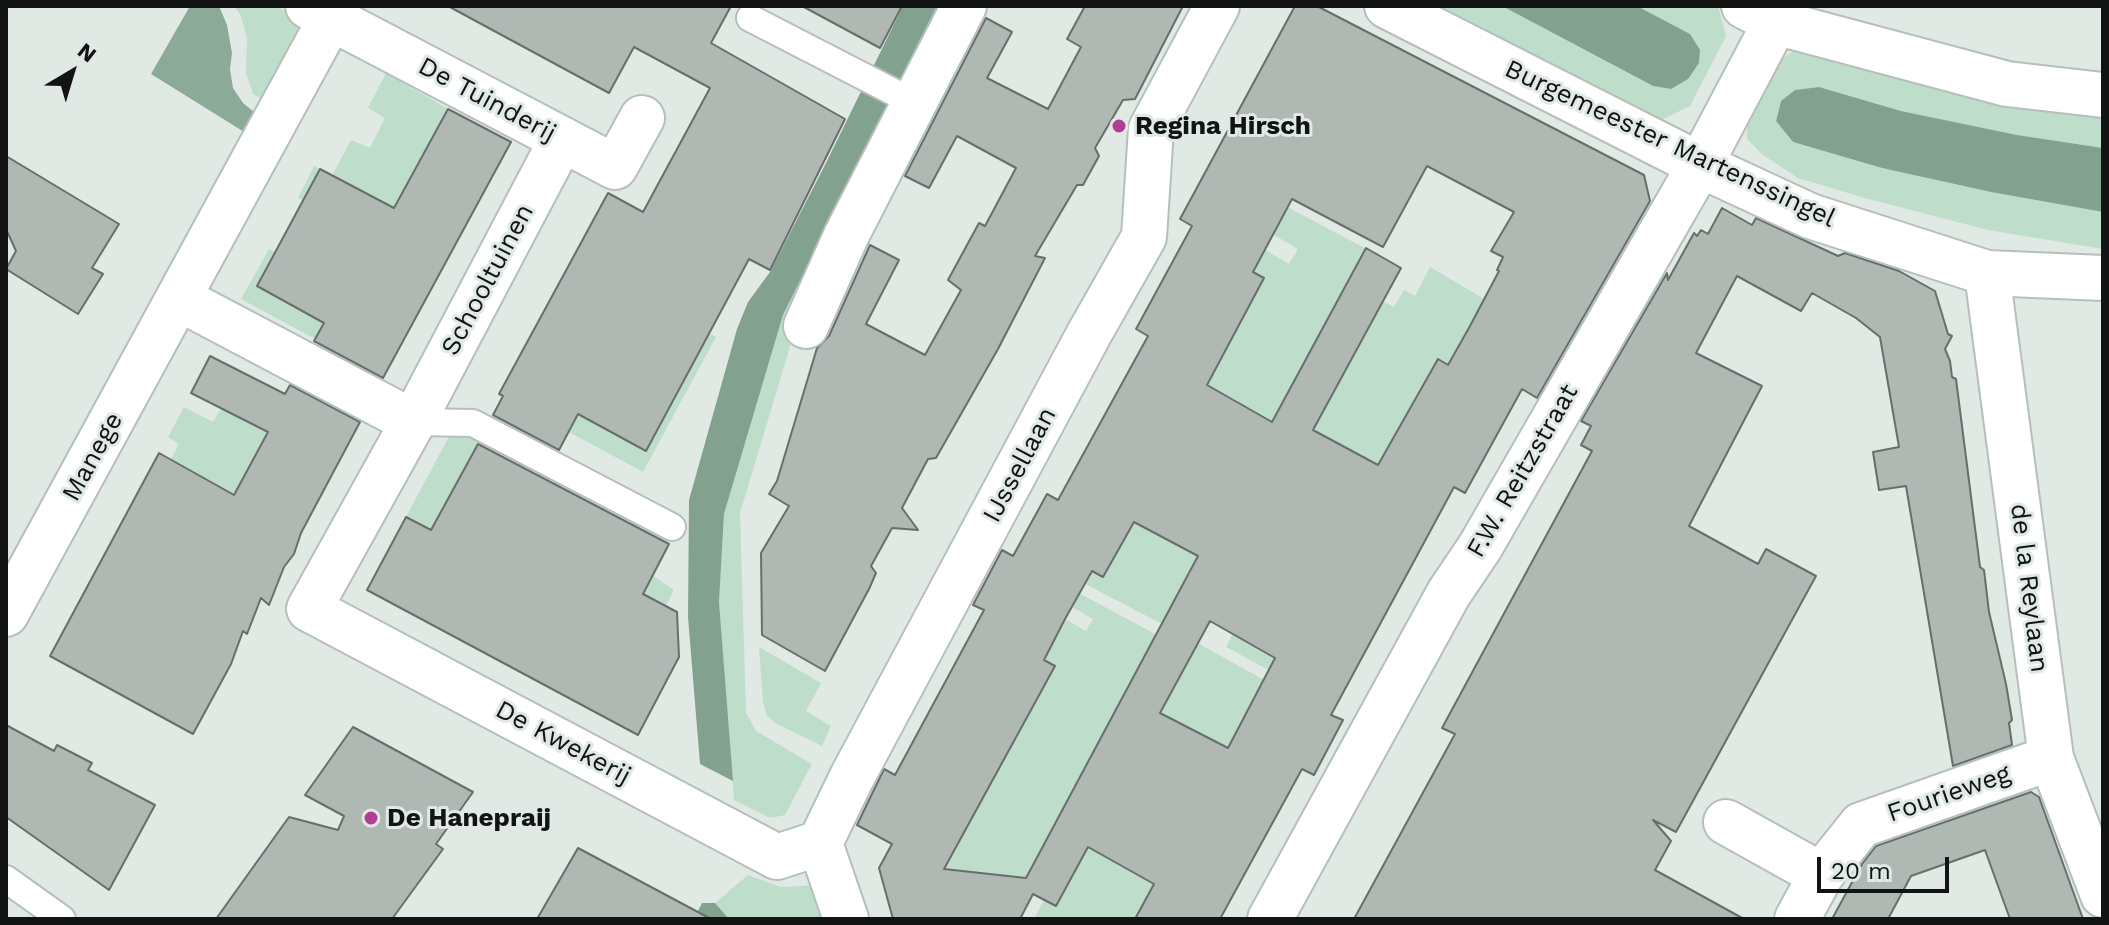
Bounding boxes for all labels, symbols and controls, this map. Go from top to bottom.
north arrow [32,32,112,112]
text: N [73,38,101,68]
street label: De Tuinderij [413,51,561,149]
street label: Burgemeester Martenssingel [1500,53,1840,235]
place label: Regina Hirsch [1135,110,1311,142]
marker: Regina Hirsch [1110,117,1128,135]
street label: Schooltuinen [435,199,541,361]
street label: F.W. Reitzstraat [1461,379,1585,563]
street label: IJssellaan [977,402,1063,528]
street label: Manege [56,407,130,507]
street label: de la Reylaan [2003,502,2055,674]
street label: De Kwekerij [490,694,636,792]
street label: Fourieweg [1883,758,2015,830]
place label: De Hanepraij [387,802,551,834]
marker: De Hanepraij [362,809,380,827]
scale bar [1821,841,1953,891]
text: 20 m [1831,857,1891,885]

